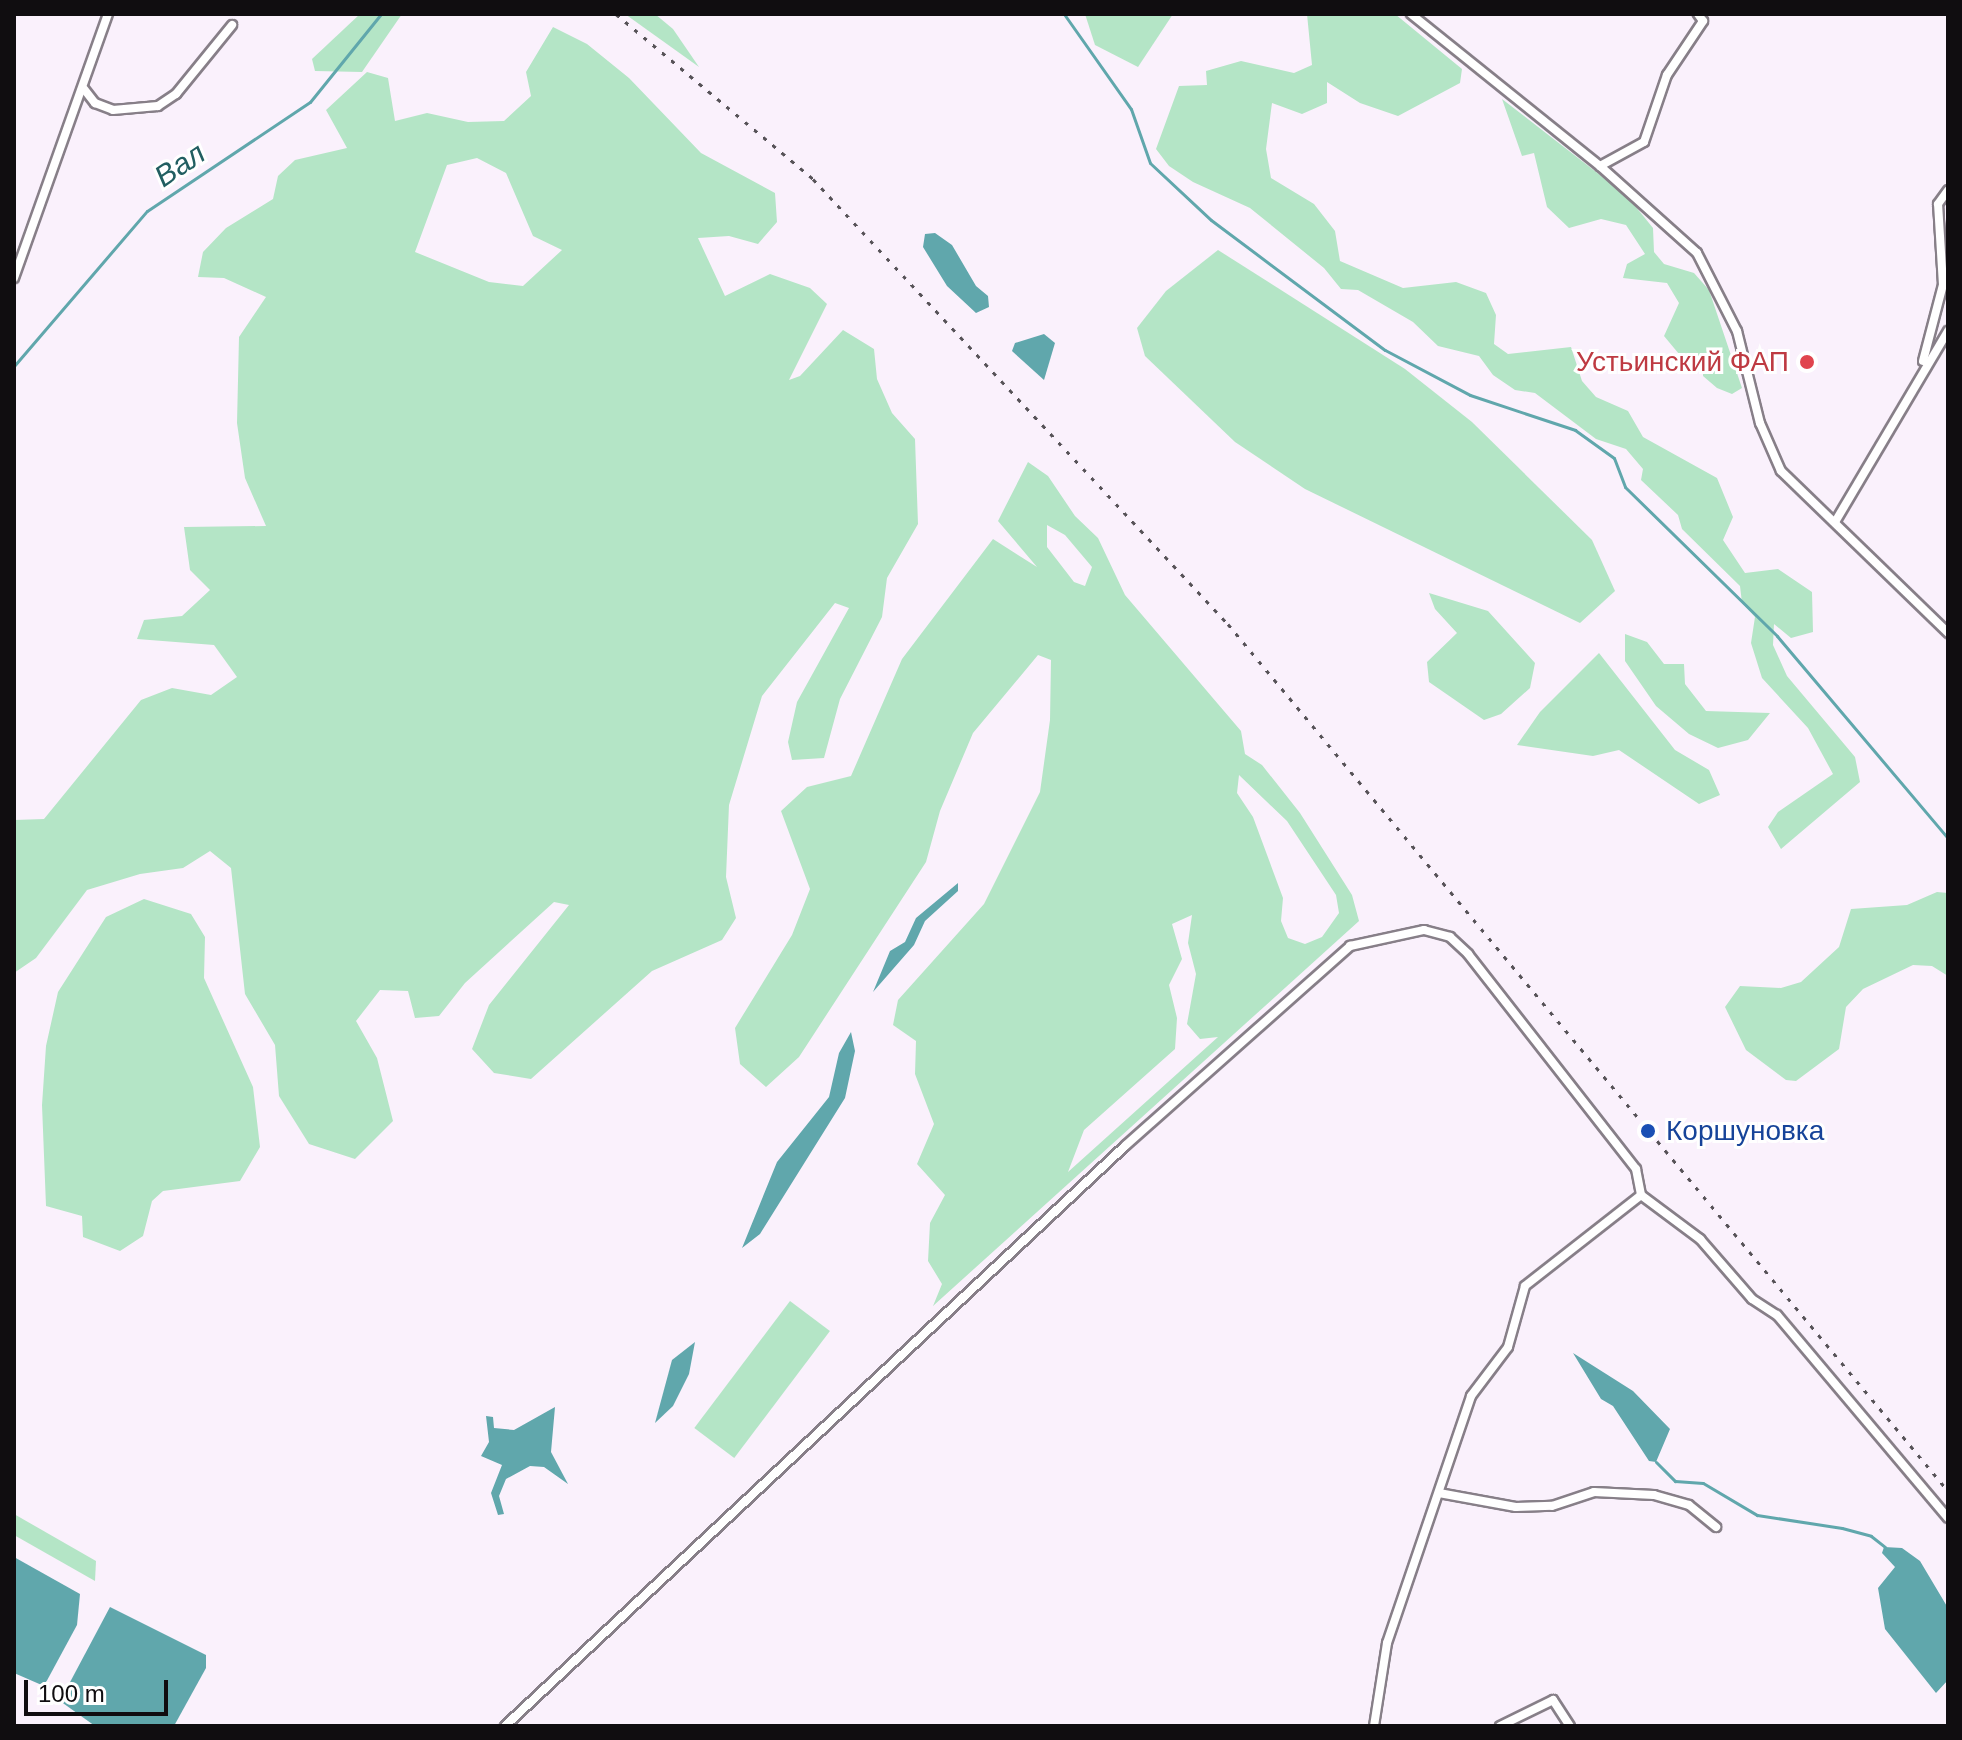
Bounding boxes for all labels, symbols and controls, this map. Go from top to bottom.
water label: Вал [148,135,212,195]
place label: Устьинский ФАП [1576,345,1789,379]
marker: Устьинский ФАП [1796,351,1818,373]
place label: Коршуновка [1666,1114,1824,1148]
marker: Коршуновка [1637,1120,1659,1142]
scale bar [28,1664,172,1714]
text: 100 m [38,1680,105,1707]

